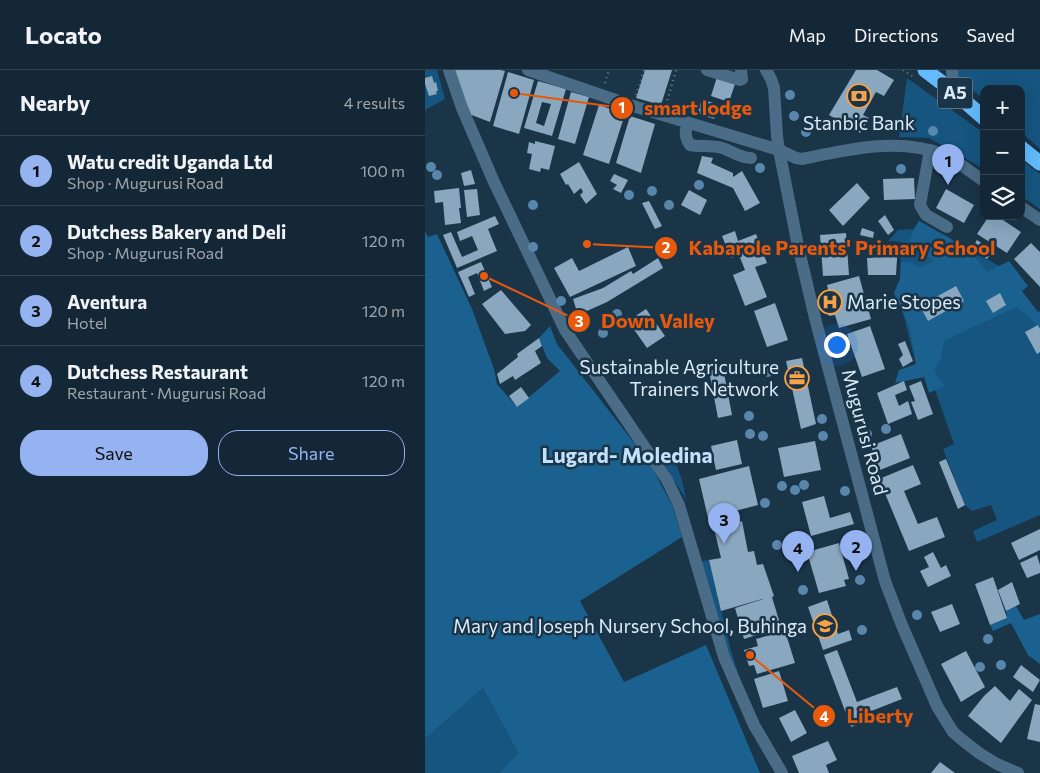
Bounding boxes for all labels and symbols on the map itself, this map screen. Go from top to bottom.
road number: A5 [937,77,973,108]
bank icon: Stanbic Bank [846,83,872,109]
callout: smart lodge [609,90,762,125]
text: smart lodge [644,95,752,119]
text: 1 [619,98,625,116]
place label: Stanbic Bank [803,111,915,134]
pin: 1 [932,144,964,185]
callout: Kabarole Parents' Primary School [653,231,1005,266]
text: Kabarole Parents' Primary School [689,235,995,259]
text: 2 [662,238,670,256]
hospital icon: Marie Stopes [817,289,843,315]
place label: Marie Stopes [847,290,961,313]
callout: Down Valley [566,304,725,339]
text: Down Valley [601,308,715,332]
text: 3 [575,312,584,330]
your location [824,332,850,358]
place label: Sustainable Agriculture Trainers Network [580,355,779,400]
office icon: Sustainable Agriculture Trainers Network [784,365,810,391]
street label: Mugurusi Road [838,366,893,497]
district label: Lugard- Moledina [541,442,713,467]
pin: 3 [708,503,740,544]
pin: 2 [840,530,872,571]
pin: 4 [782,531,814,572]
school or university icon: Mary and Joseph Nursery School, Buhinga [812,613,838,639]
place label: Mary and Joseph Nursery School, Buhinga [453,614,807,637]
callout: Liberty [812,699,924,734]
text: Liberty [846,703,914,727]
text: 4 [819,707,829,725]

